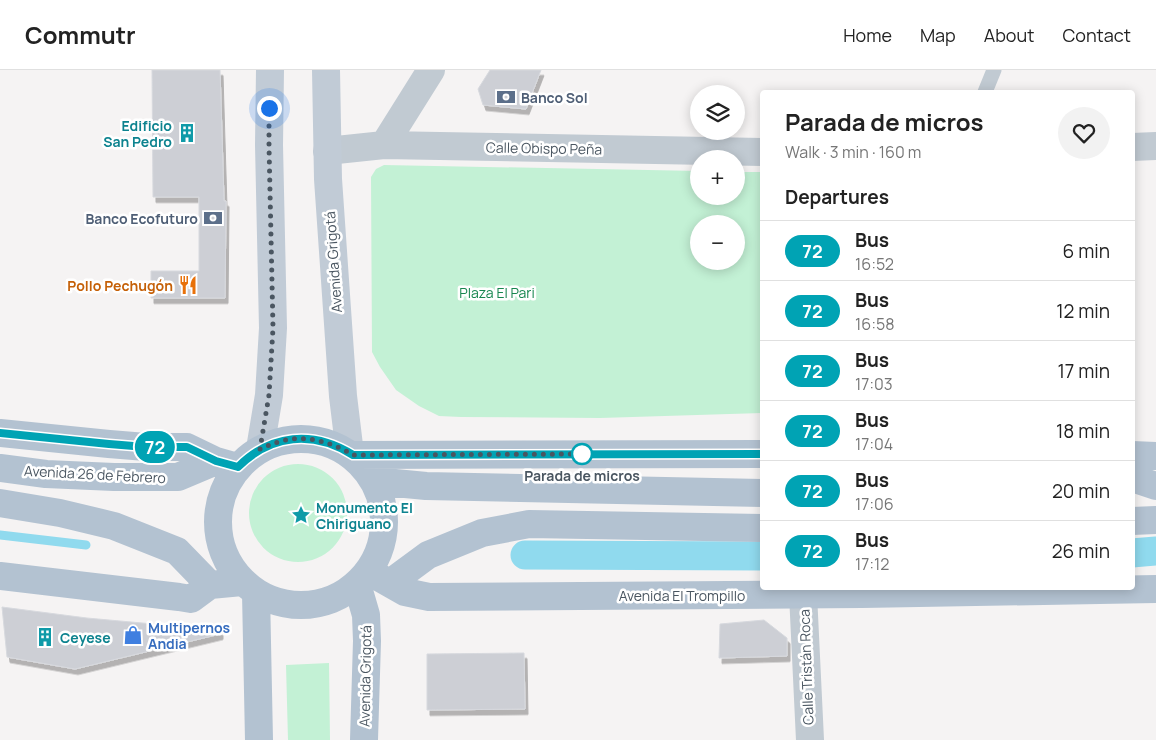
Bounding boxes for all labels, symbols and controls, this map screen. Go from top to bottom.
text: Commutr [25,18,136,51]
text: Home [843,23,892,47]
text: Map [920,23,956,47]
text: About [984,23,1034,47]
text: Contact [1062,23,1131,47]
map controls [690,85,745,270]
button: layers [690,85,745,140]
bank icon: Banco Sol [495,86,517,108]
place label: Banco Sol [521,88,588,107]
your location [257,96,282,121]
text: Parada de micros [785,105,983,138]
button: heart [1058,107,1110,159]
place label: Edificio San Pedro [103,116,172,151]
building icon: Edificio San Pedro [176,122,198,144]
street label: Calle Obispo Peña [486,137,602,159]
text: Walk · 3 min · 160 m [785,141,921,163]
button: + [690,150,745,205]
text: Departures [785,184,889,210]
bank icon: Banco Ecofuturo [202,207,224,229]
place label: Banco Ecofuturo [86,209,198,228]
street label: Avenida Grigotá [320,211,346,313]
button: − [690,215,745,270]
text: Bus [855,227,889,253]
text: 6 min [1063,238,1110,264]
text: 72 [802,239,823,263]
text: 16:52 [855,253,894,275]
restaurant icon: Pollo Pechugón [177,274,199,296]
place label: Pollo Pechugón [67,276,173,295]
park label: Plaza El Pari [459,283,535,302]
text: Bus [855,287,889,313]
text: 12 min [1056,298,1110,324]
text: 72 [802,299,823,323]
text: 16:58 [855,313,894,335]
text: Bus [855,347,889,373]
text: 17 min [1057,358,1110,384]
text: 72 [802,359,823,383]
text: 17:03 [855,373,893,395]
text: Bus [855,407,889,433]
text: 18 min [1056,418,1110,444]
text: 72 [802,419,823,443]
line badge: 72 [132,431,178,463]
text: 17:04 [855,433,893,455]
text: 72 [145,435,165,459]
marker: Parada de micros [571,443,593,465]
street label: Avenida 26 de Febrero [24,461,166,487]
place label: Parada de micros [524,466,640,485]
text: Bus [855,467,889,493]
text: 20 min [1052,478,1110,504]
text: 72 [802,479,823,503]
text: 17:06 [855,493,894,515]
place label: Monumento El Chiriguano [316,498,413,533]
place icon: Monumento El Chiriguano [290,504,312,526]
text: Bus [855,527,889,553]
text: 26 min [1052,538,1110,564]
text: 72 [802,539,823,563]
text: 17:12 [855,553,889,575]
street label: Avenida El Trompillo [619,586,745,605]
street label: Calle Tristán Roca [794,609,818,725]
place label: Multipernos Andia [148,618,230,653]
shop icon: Multipernos Andia [122,624,144,646]
street label: Avenida Grigotá [355,625,375,727]
building icon: Ceyese [34,626,56,648]
place label: Ceyese [60,628,111,647]

